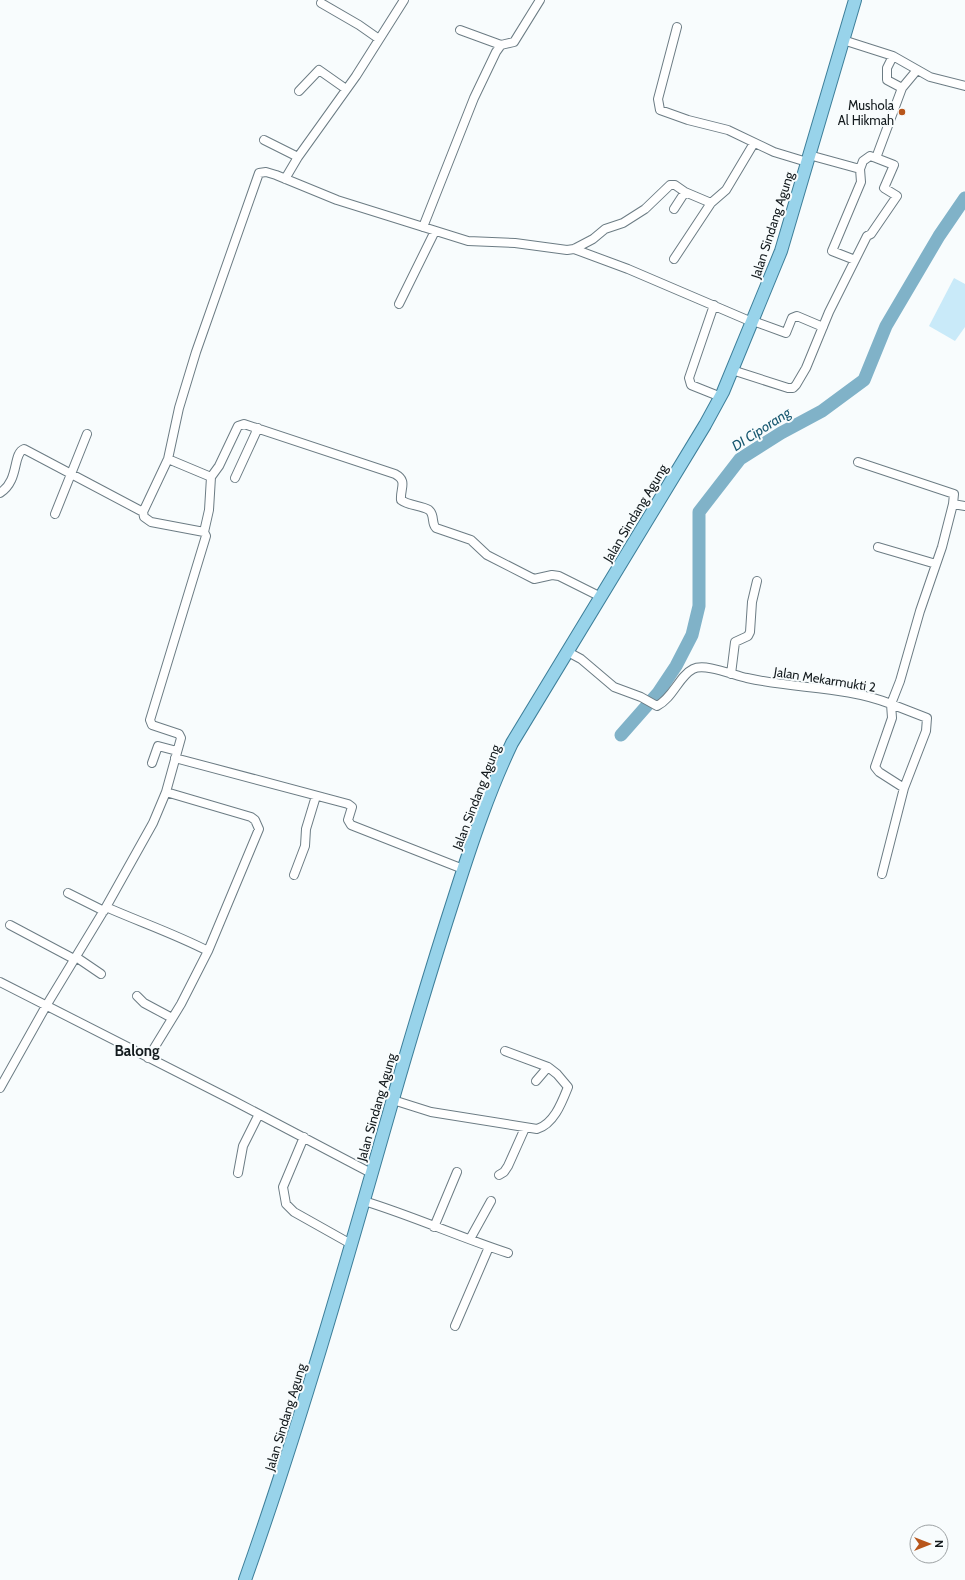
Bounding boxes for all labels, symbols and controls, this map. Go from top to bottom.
place label: Mushola Al Hikmah [838,97,895,128]
marker: Mushola Al Hikmah [897,107,907,117]
street label: Jalan Sindang Agung [747,169,797,281]
water label: DI Ciporang [728,403,794,455]
street label: Jalan Sindang Agung [599,461,671,566]
street label: Jalan Mekarmukti 2 [772,663,877,695]
street label: Jalan Sindang Agung [448,742,504,853]
district label: Balong [114,1042,160,1060]
street label: Jalan Sindang Agung [353,1051,399,1164]
street label: Jalan Sindang Agung [261,1361,309,1474]
north arrow [909,1524,949,1564]
text: N [932,1540,946,1548]

